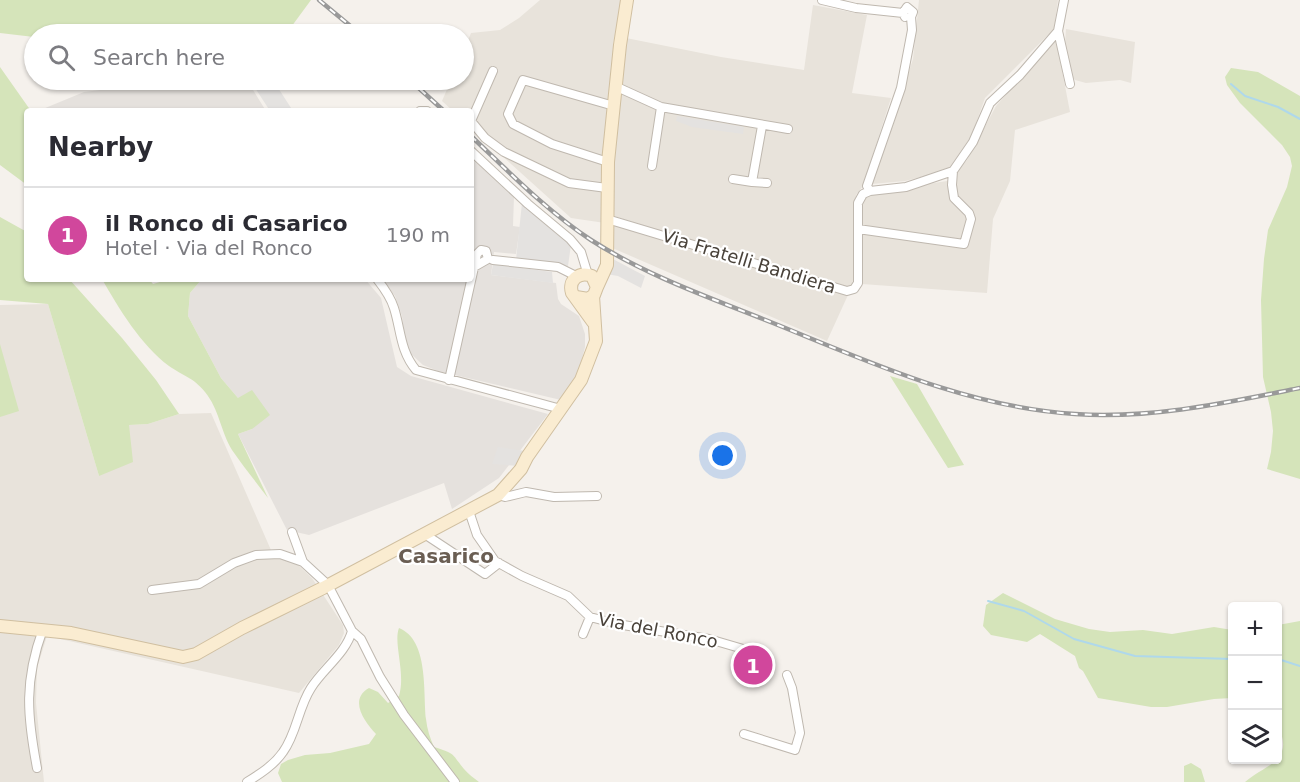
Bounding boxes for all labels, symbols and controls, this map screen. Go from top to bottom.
search box [24,24,474,90]
icon: search [45,41,78,74]
text: Search here [93,45,225,70]
text: Nearby [48,132,153,162]
text: il Ronco di Casarico [105,211,348,236]
text: 1 [61,223,74,247]
text: 190 m [386,223,450,247]
street label: Via Fratelli Bandiera [660,225,838,297]
text: Hotel · Via del Ronco [105,236,313,260]
your location [708,441,737,470]
district label: Casarico [398,544,494,568]
map controls [1228,602,1282,764]
button: + [1228,602,1282,656]
street label: Via del Ronco [596,608,720,652]
pin: 1 [734,642,772,688]
button: − [1228,656,1282,710]
button: layers [1228,710,1282,764]

